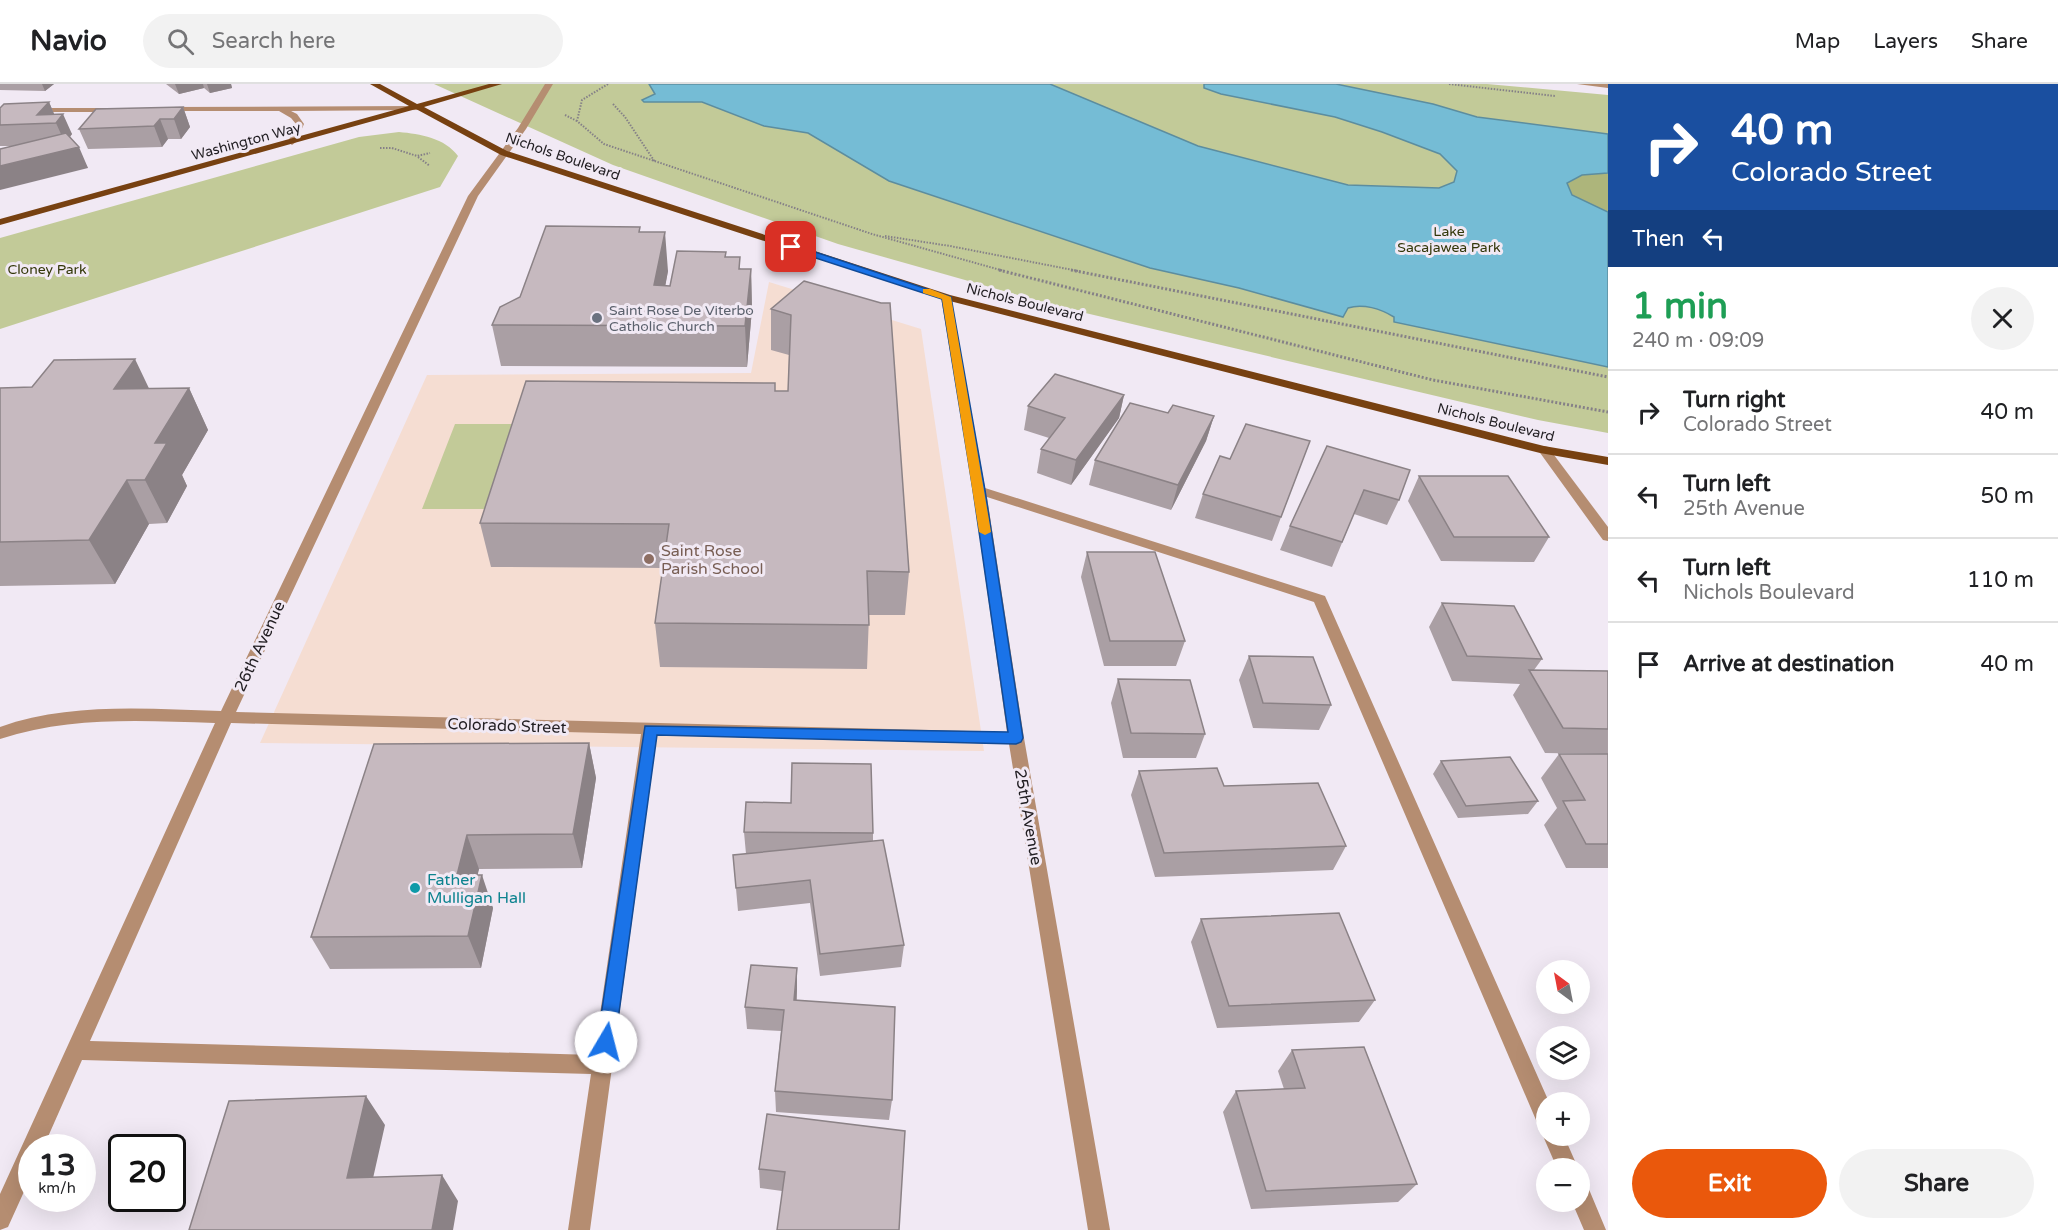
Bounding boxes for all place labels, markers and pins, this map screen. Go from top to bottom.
pin [765,221,816,272]
place label: Saint Rose De Viterbo Catholic Church [609,302,754,335]
marker: Saint Rose De Viterbo Catholic Church [590,311,604,325]
place label: Saint Rose Parish School [661,541,764,579]
marker: Saint Rose Parish School [642,552,656,566]
place label: Father Mulligan Hall [427,870,526,908]
marker: Father Mulligan Hall [408,881,422,895]

